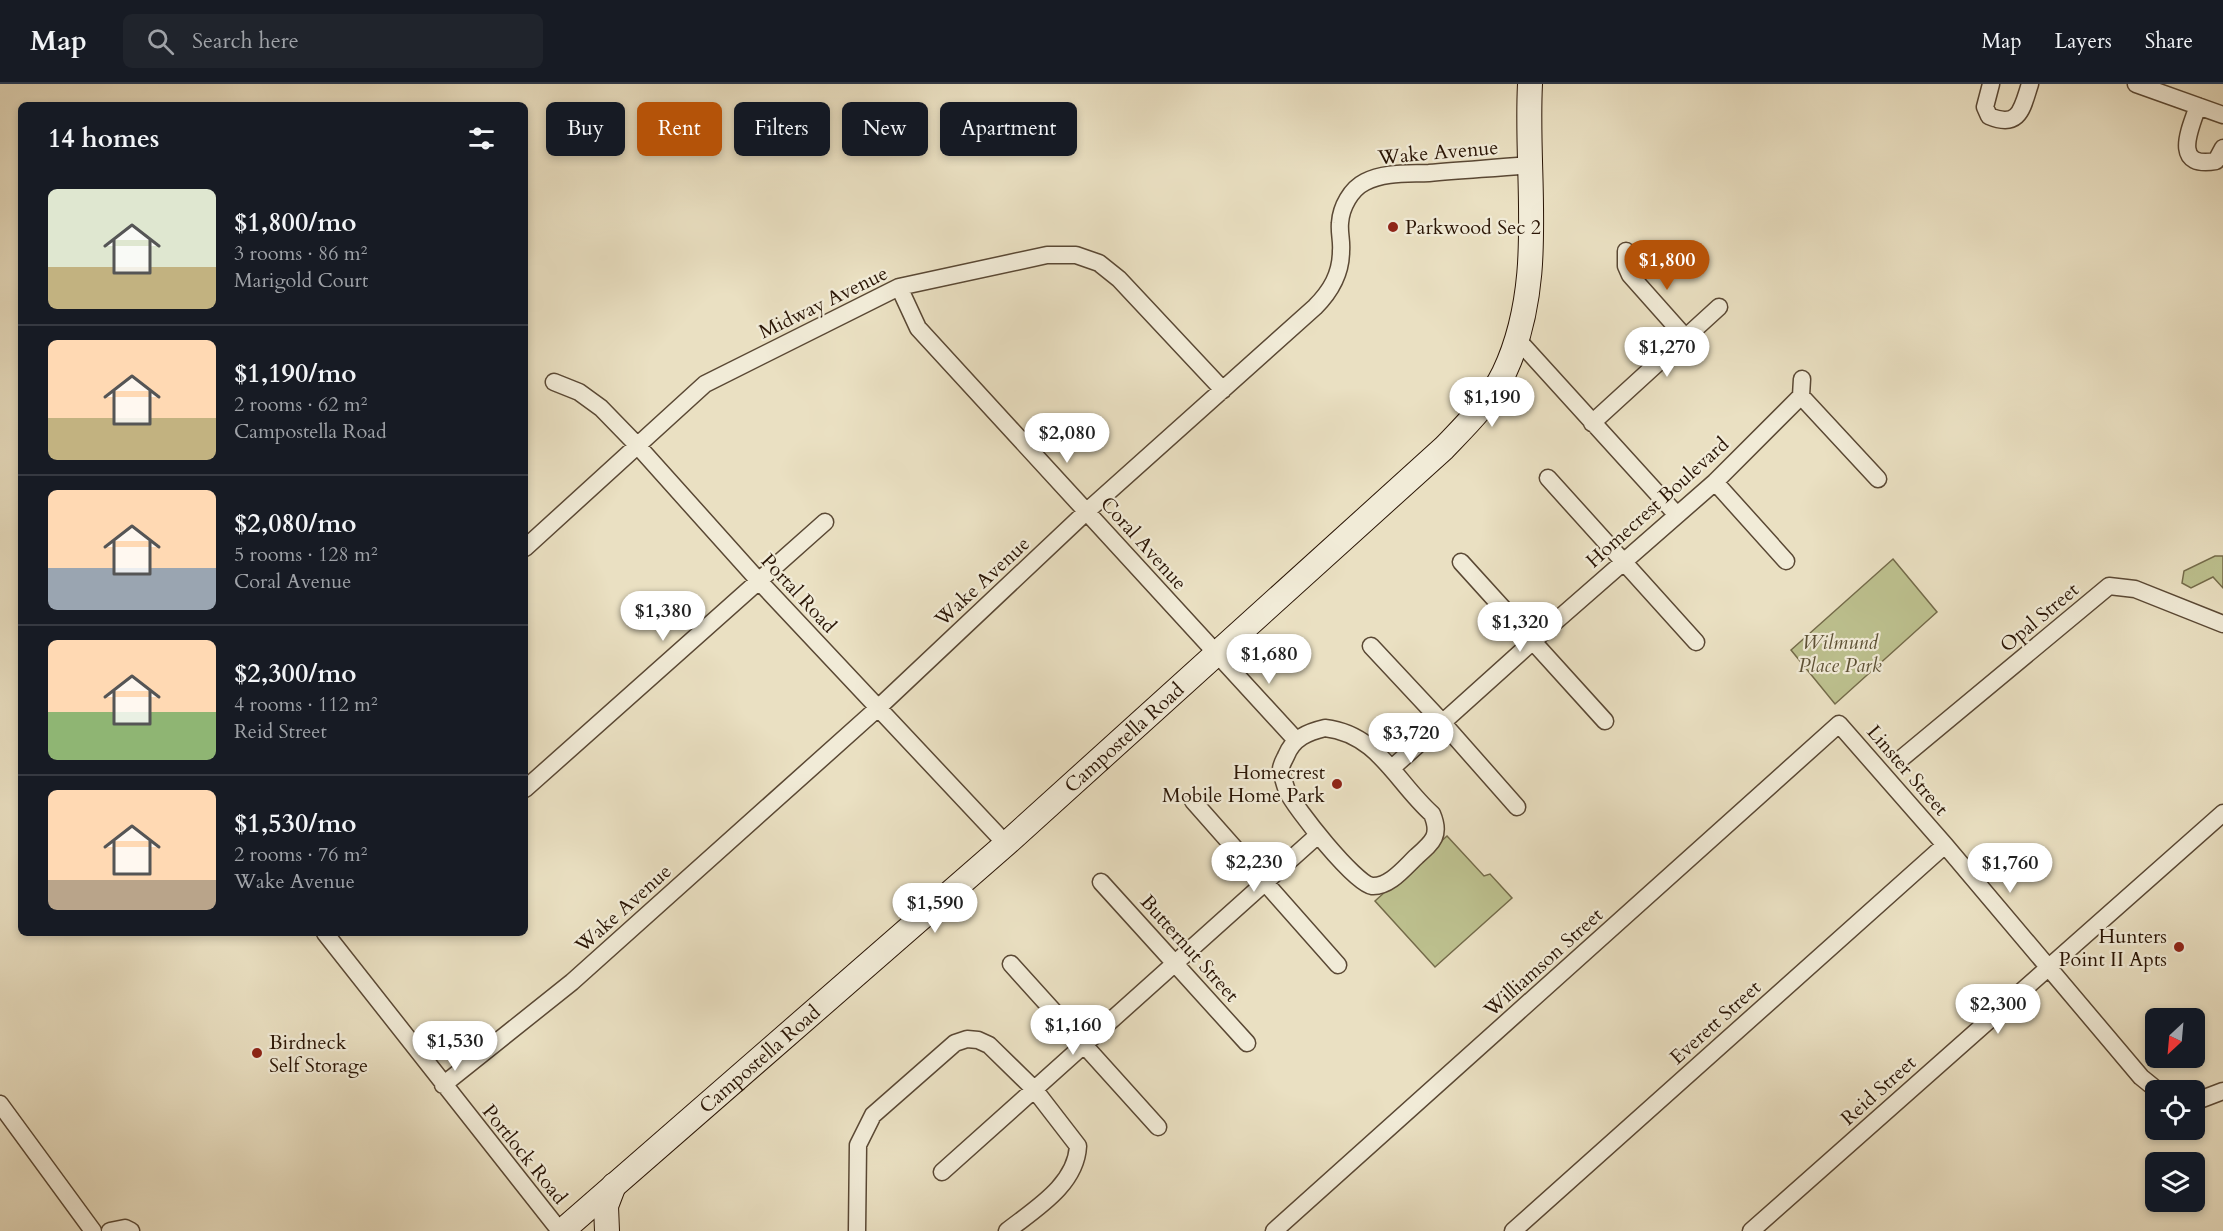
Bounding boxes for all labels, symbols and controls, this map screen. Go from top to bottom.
search box [123,14,543,68]
text: Map [30,22,87,60]
icon: search [144,25,177,58]
text: Search here [192,26,299,56]
text: Map [1982,27,2022,56]
text: Layers [2055,27,2112,56]
text: Share [2145,27,2193,56]
chip: Buy [546,102,625,156]
chip: Rent [637,102,722,156]
chip: Filters [734,102,830,156]
chip: New [842,102,928,156]
chip: Apartment [940,102,1077,156]
text: 14 homes [48,121,159,156]
icon: filters [465,122,498,155]
street label: Wake Avenue [1376,134,1499,171]
text: $1,800/mo [234,205,357,240]
icon: home [96,213,168,285]
place label: Parkwood Sec 2 [1405,214,1541,241]
marker: Parkwood Sec 2 [1386,220,1400,234]
text: 3 rooms · 86 m² [234,240,367,267]
pin: $1,800 [1618,240,1716,291]
text: $1,800 [1638,246,1696,273]
street label: Midway Avenue [754,260,892,345]
text: Marigold Court [234,267,368,294]
pin: $1,270 [1618,327,1716,378]
text: $1,270 [1638,333,1696,360]
text: $1,190/mo [234,356,357,391]
icon: home [96,364,168,436]
pin: $1,190 [1443,377,1541,428]
text: $1,190 [1463,383,1521,410]
text: 2 rooms · 62 m² [234,391,367,418]
pin: $2,080 [1018,413,1116,464]
text: Campostella Road [234,418,387,445]
text: $2,080 [1038,419,1096,446]
street label: Homecrest Boulevard [1580,431,1735,574]
street label: Coral Avenue [1094,491,1193,596]
text: $2,080/mo [234,506,357,541]
icon: home [96,514,168,586]
street label: Wake Avenue [928,530,1036,633]
text: 5 rooms · 128 m² [234,541,378,568]
street label: Portal Road [755,548,843,639]
text: Coral Avenue [234,568,351,595]
street label: Opal Street [1994,576,2085,658]
pin: $1,380 [614,591,712,642]
text: $1,380 [634,597,692,624]
pin: $1,320 [1471,602,1569,653]
text: $1,320 [1491,608,1549,635]
park label: Wilmund Place Park [1798,629,1882,679]
pin: $1,680 [1220,634,1318,685]
text: $1,680 [1240,640,1298,667]
text: $2,300/mo [234,656,357,691]
icon: home [96,664,168,736]
street label: Campostella Road [1059,676,1190,799]
text: 4 rooms · 112 m² [234,691,378,718]
pin: $3,720 [1362,713,1460,764]
text: Reid Street [234,718,327,745]
text: $3,720 [1382,719,1440,746]
street label: Linster Street [1861,719,1955,822]
place label: Homecrest Mobile Home Park [1162,759,1326,809]
marker: Homecrest Mobile Home Park [1330,777,1344,791]
text: $1,530/mo [234,806,357,841]
icon: home [96,814,168,886]
text: 2 rooms · 76 m² [234,841,367,868]
pin: $2,230 [1205,842,1303,893]
pin: $1,760 [1961,843,2059,894]
text: $2,230 [1225,848,1283,875]
text: $1,760 [1981,849,2039,876]
street label: Wake Avenue [569,858,677,959]
text: Wake Avenue [234,868,355,895]
pin: $1,590 [886,883,984,934]
text: $1,590 [906,889,964,916]
street label: Butternut Street [1134,889,1246,1008]
street label: Williamson Street [1477,901,1609,1024]
place label: Hunters Point II Apts [2059,923,2167,973]
marker: Hunters Point II Apts [2172,940,2186,954]
street label: Everett Street [1664,974,1767,1071]
pin: $2,300 [1949,984,2047,1035]
text: $2,300 [1969,990,2027,1017]
street label: Campostella Road [693,999,827,1120]
pin: $1,160 [1024,1005,1122,1056]
north arrow [2145,1008,2205,1068]
map controls [2145,1008,2205,1212]
text: $1,160 [1044,1011,1102,1038]
pin: $1,530 [406,1021,504,1072]
text: $1,530 [426,1027,484,1054]
place label: Birdneck Self Storage [269,1029,368,1079]
marker: Birdneck Self Storage [250,1046,264,1060]
street label: Reid Street [1835,1049,1922,1131]
button: locate [2145,1080,2205,1140]
street label: Portlock Road [476,1099,573,1210]
button: layers [2145,1152,2205,1212]

